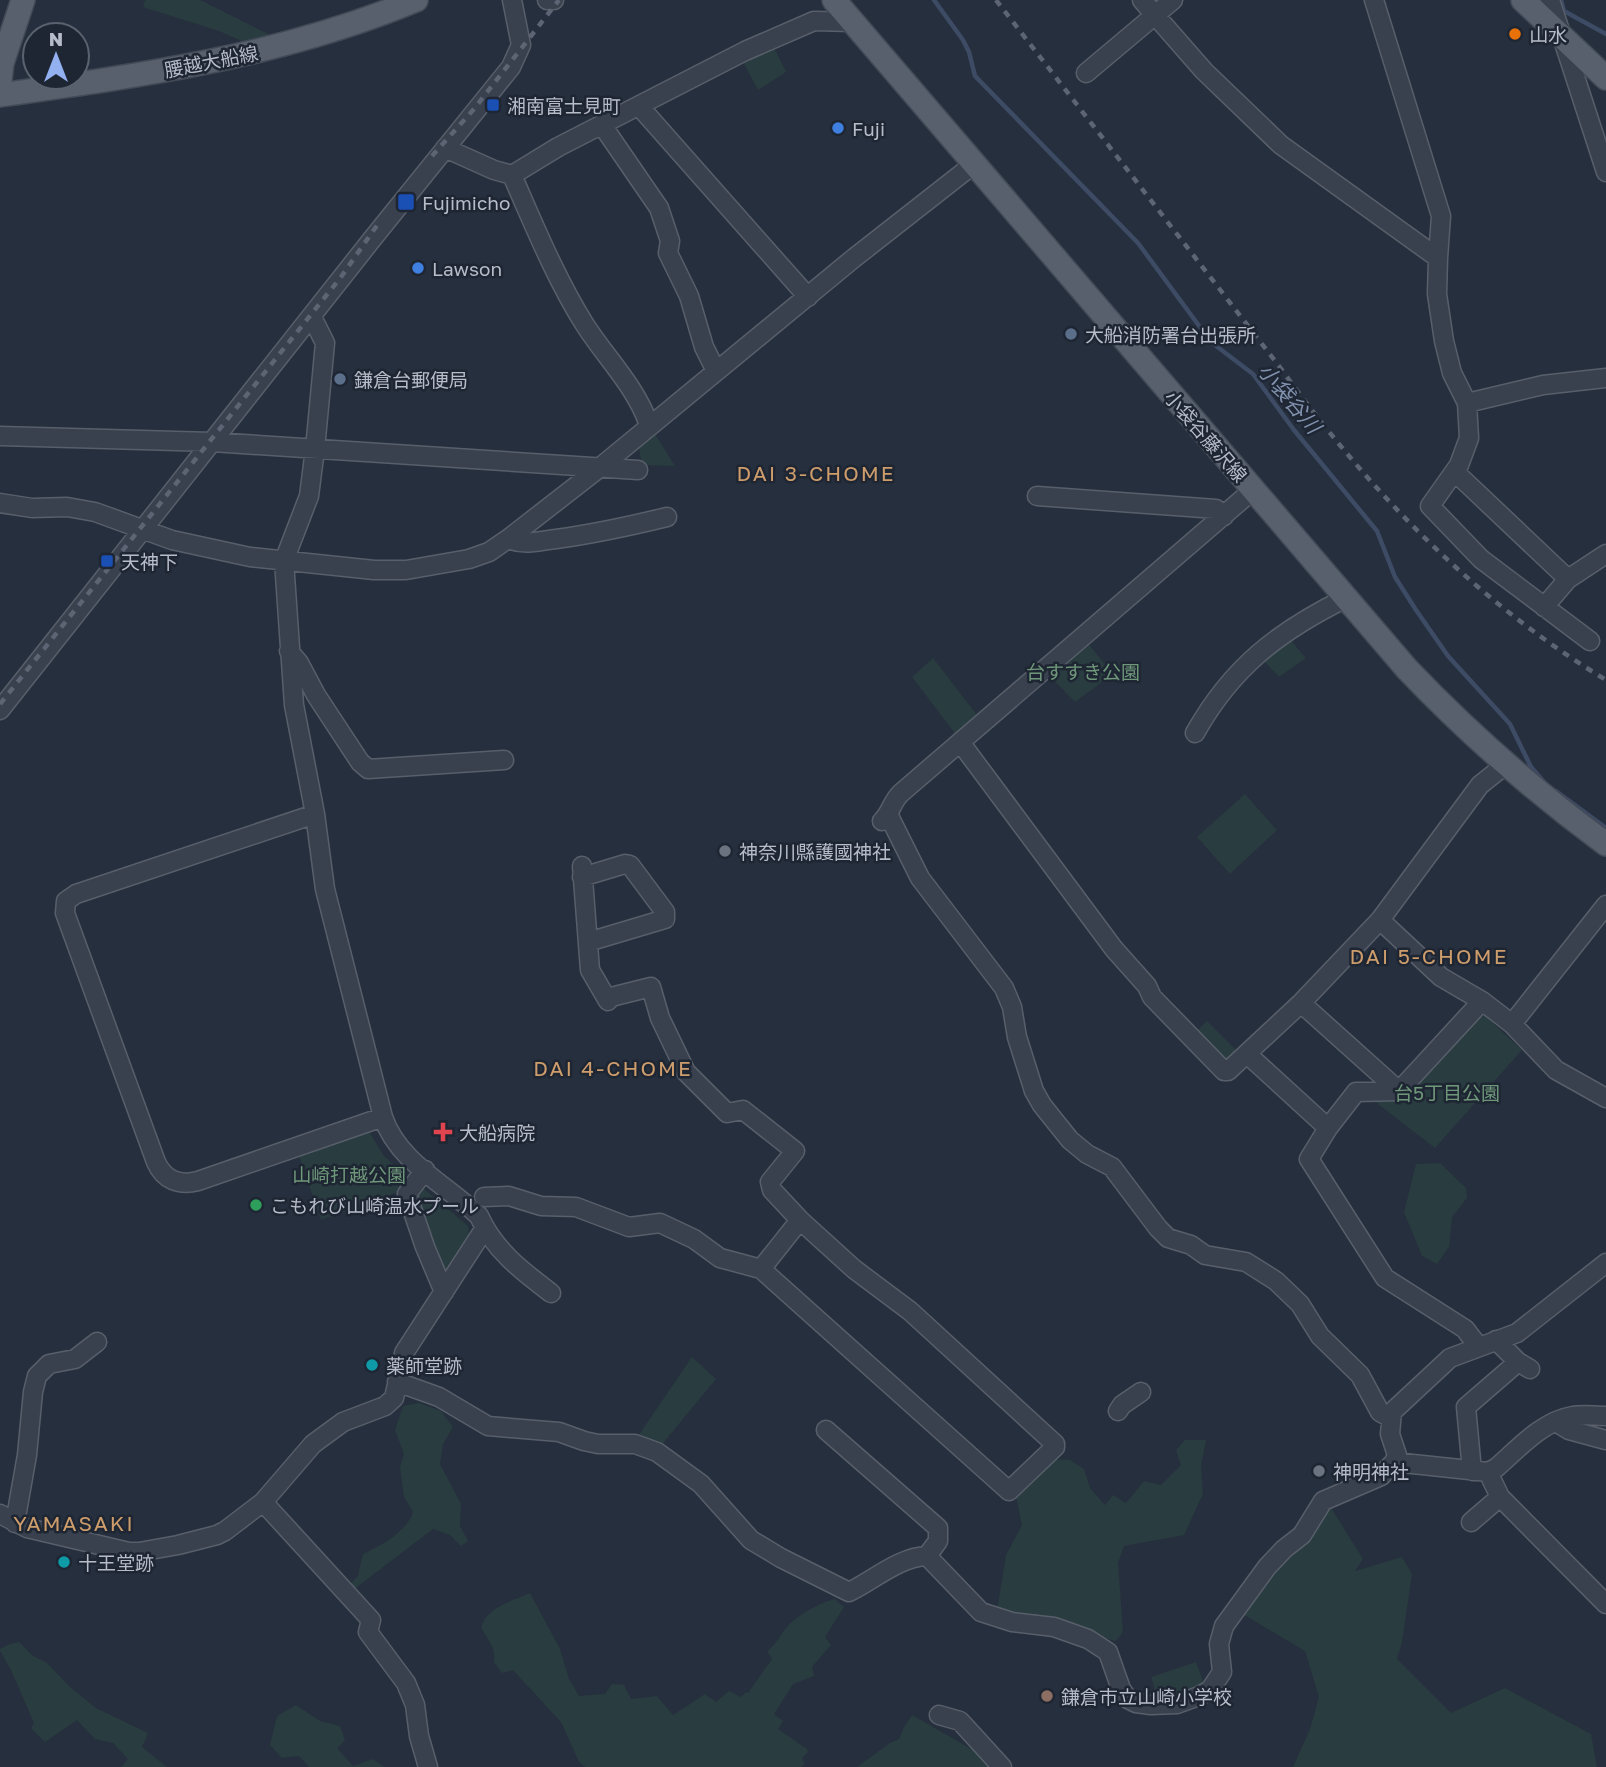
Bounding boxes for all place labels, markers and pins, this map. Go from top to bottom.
place label: 山水 [1529,23,1567,46]
marker: 山水 [1507,26,1523,42]
place label: 湘南富士見町 [507,94,621,117]
marker: 湘南富士見町 [485,97,501,113]
place label: Fuji [852,117,885,140]
marker: Fuji [830,120,846,136]
place label: Fujimicho [422,191,510,214]
marker: Fujimicho [396,192,416,212]
place label: Lawson [432,257,502,280]
marker: Lawson [410,260,426,276]
place label: 大船消防署台出張所 [1085,323,1256,346]
marker: 大船消防署台出張所 [1063,326,1079,342]
place label: 鎌倉台郵便局 [354,368,468,391]
marker: 鎌倉台郵便局 [332,371,348,387]
place label: 天神下 [121,550,178,573]
marker: 天神下 [99,553,115,569]
place label: 神奈川縣護國神社 [739,840,891,863]
marker: 神奈川縣護國神社 [717,843,733,859]
place label: 大船病院 [459,1121,535,1144]
marker: 大船病院 [433,1122,453,1142]
place label: こもれび山崎温水プール [270,1194,479,1217]
marker: こもれび山崎温水プール [248,1197,264,1213]
place label: 薬師堂跡 [386,1354,462,1377]
marker: 薬師堂跡 [364,1357,380,1373]
place label: 神明神社 [1333,1460,1409,1483]
marker: 神明神社 [1311,1463,1327,1479]
place label: 十王堂跡 [78,1551,154,1574]
marker: 十王堂跡 [56,1554,72,1570]
place label: 鎌倉市立山崎小学校 [1061,1685,1232,1708]
marker: 鎌倉市立山崎小学校 [1039,1688,1055,1704]

